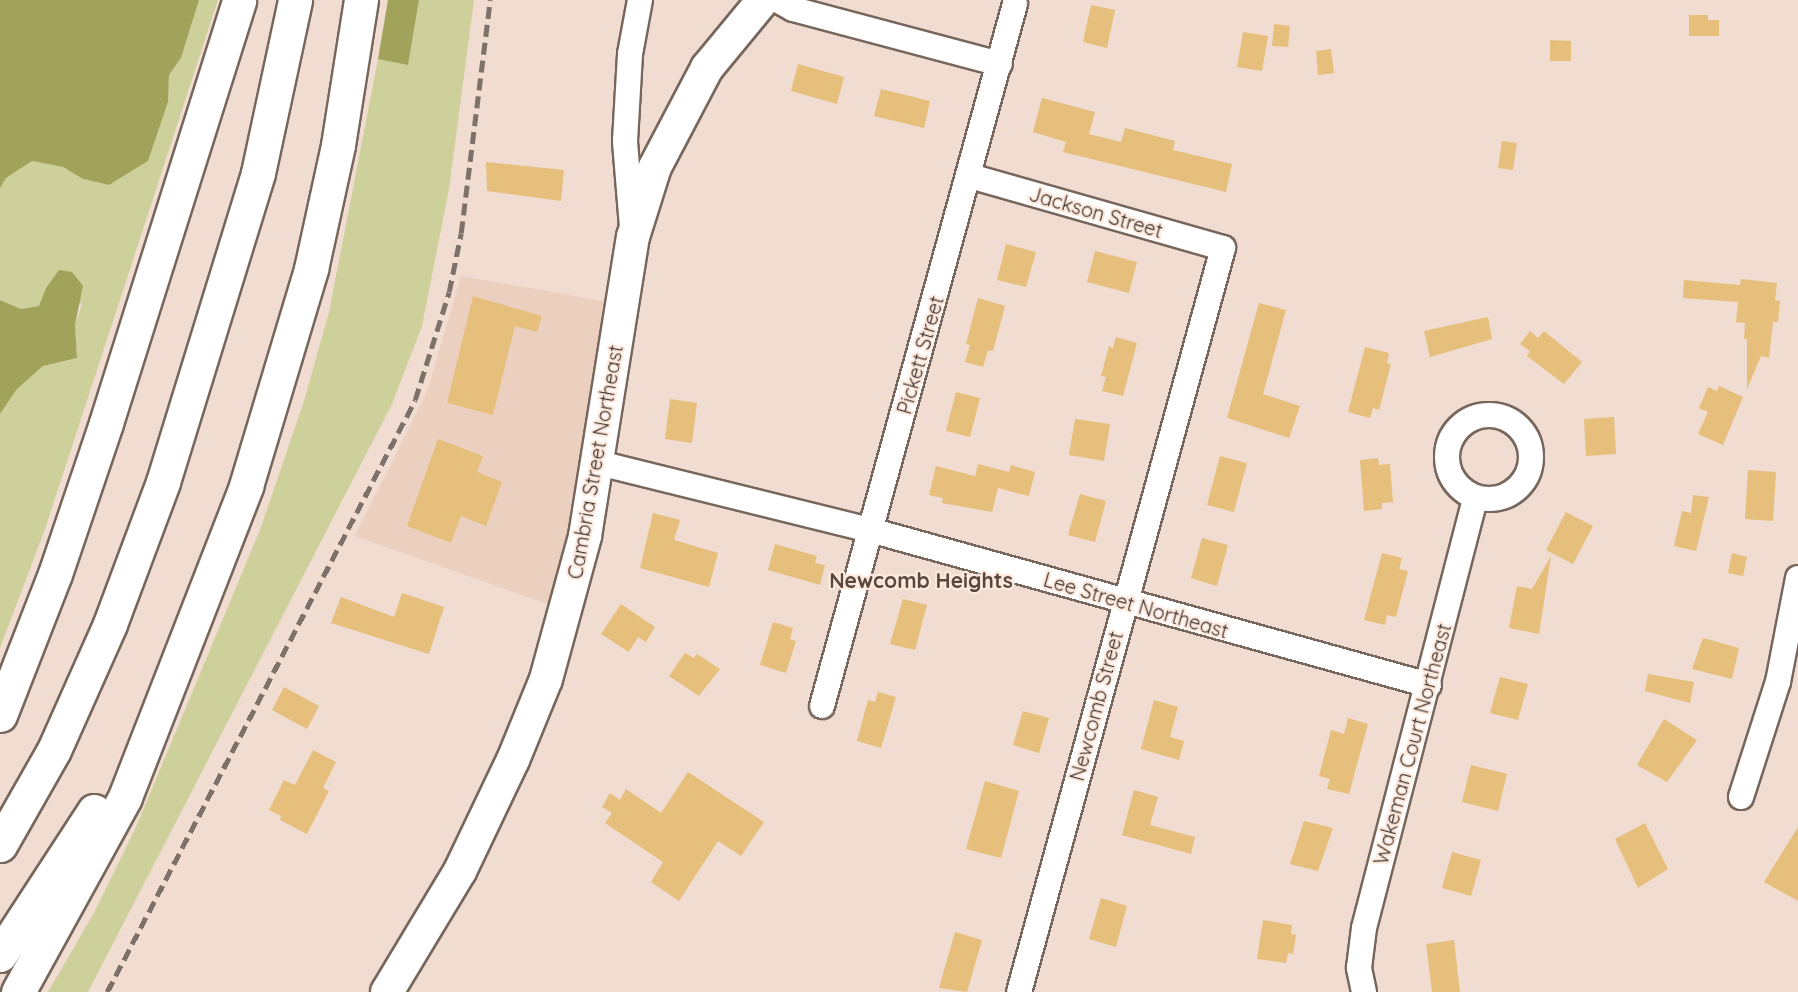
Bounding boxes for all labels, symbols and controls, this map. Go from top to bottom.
street label: Jackson Street [1027,181,1165,243]
street label: Pickett Street [892,293,948,417]
street label: Cambria Street Northeast [563,343,627,581]
district label: Newcomb Heights [829,567,1013,593]
street label: Lee Street Northeast [1041,567,1231,643]
street label: Wakeman Court Northeast [1368,621,1456,867]
street label: Newcomb Street [1065,629,1127,783]

